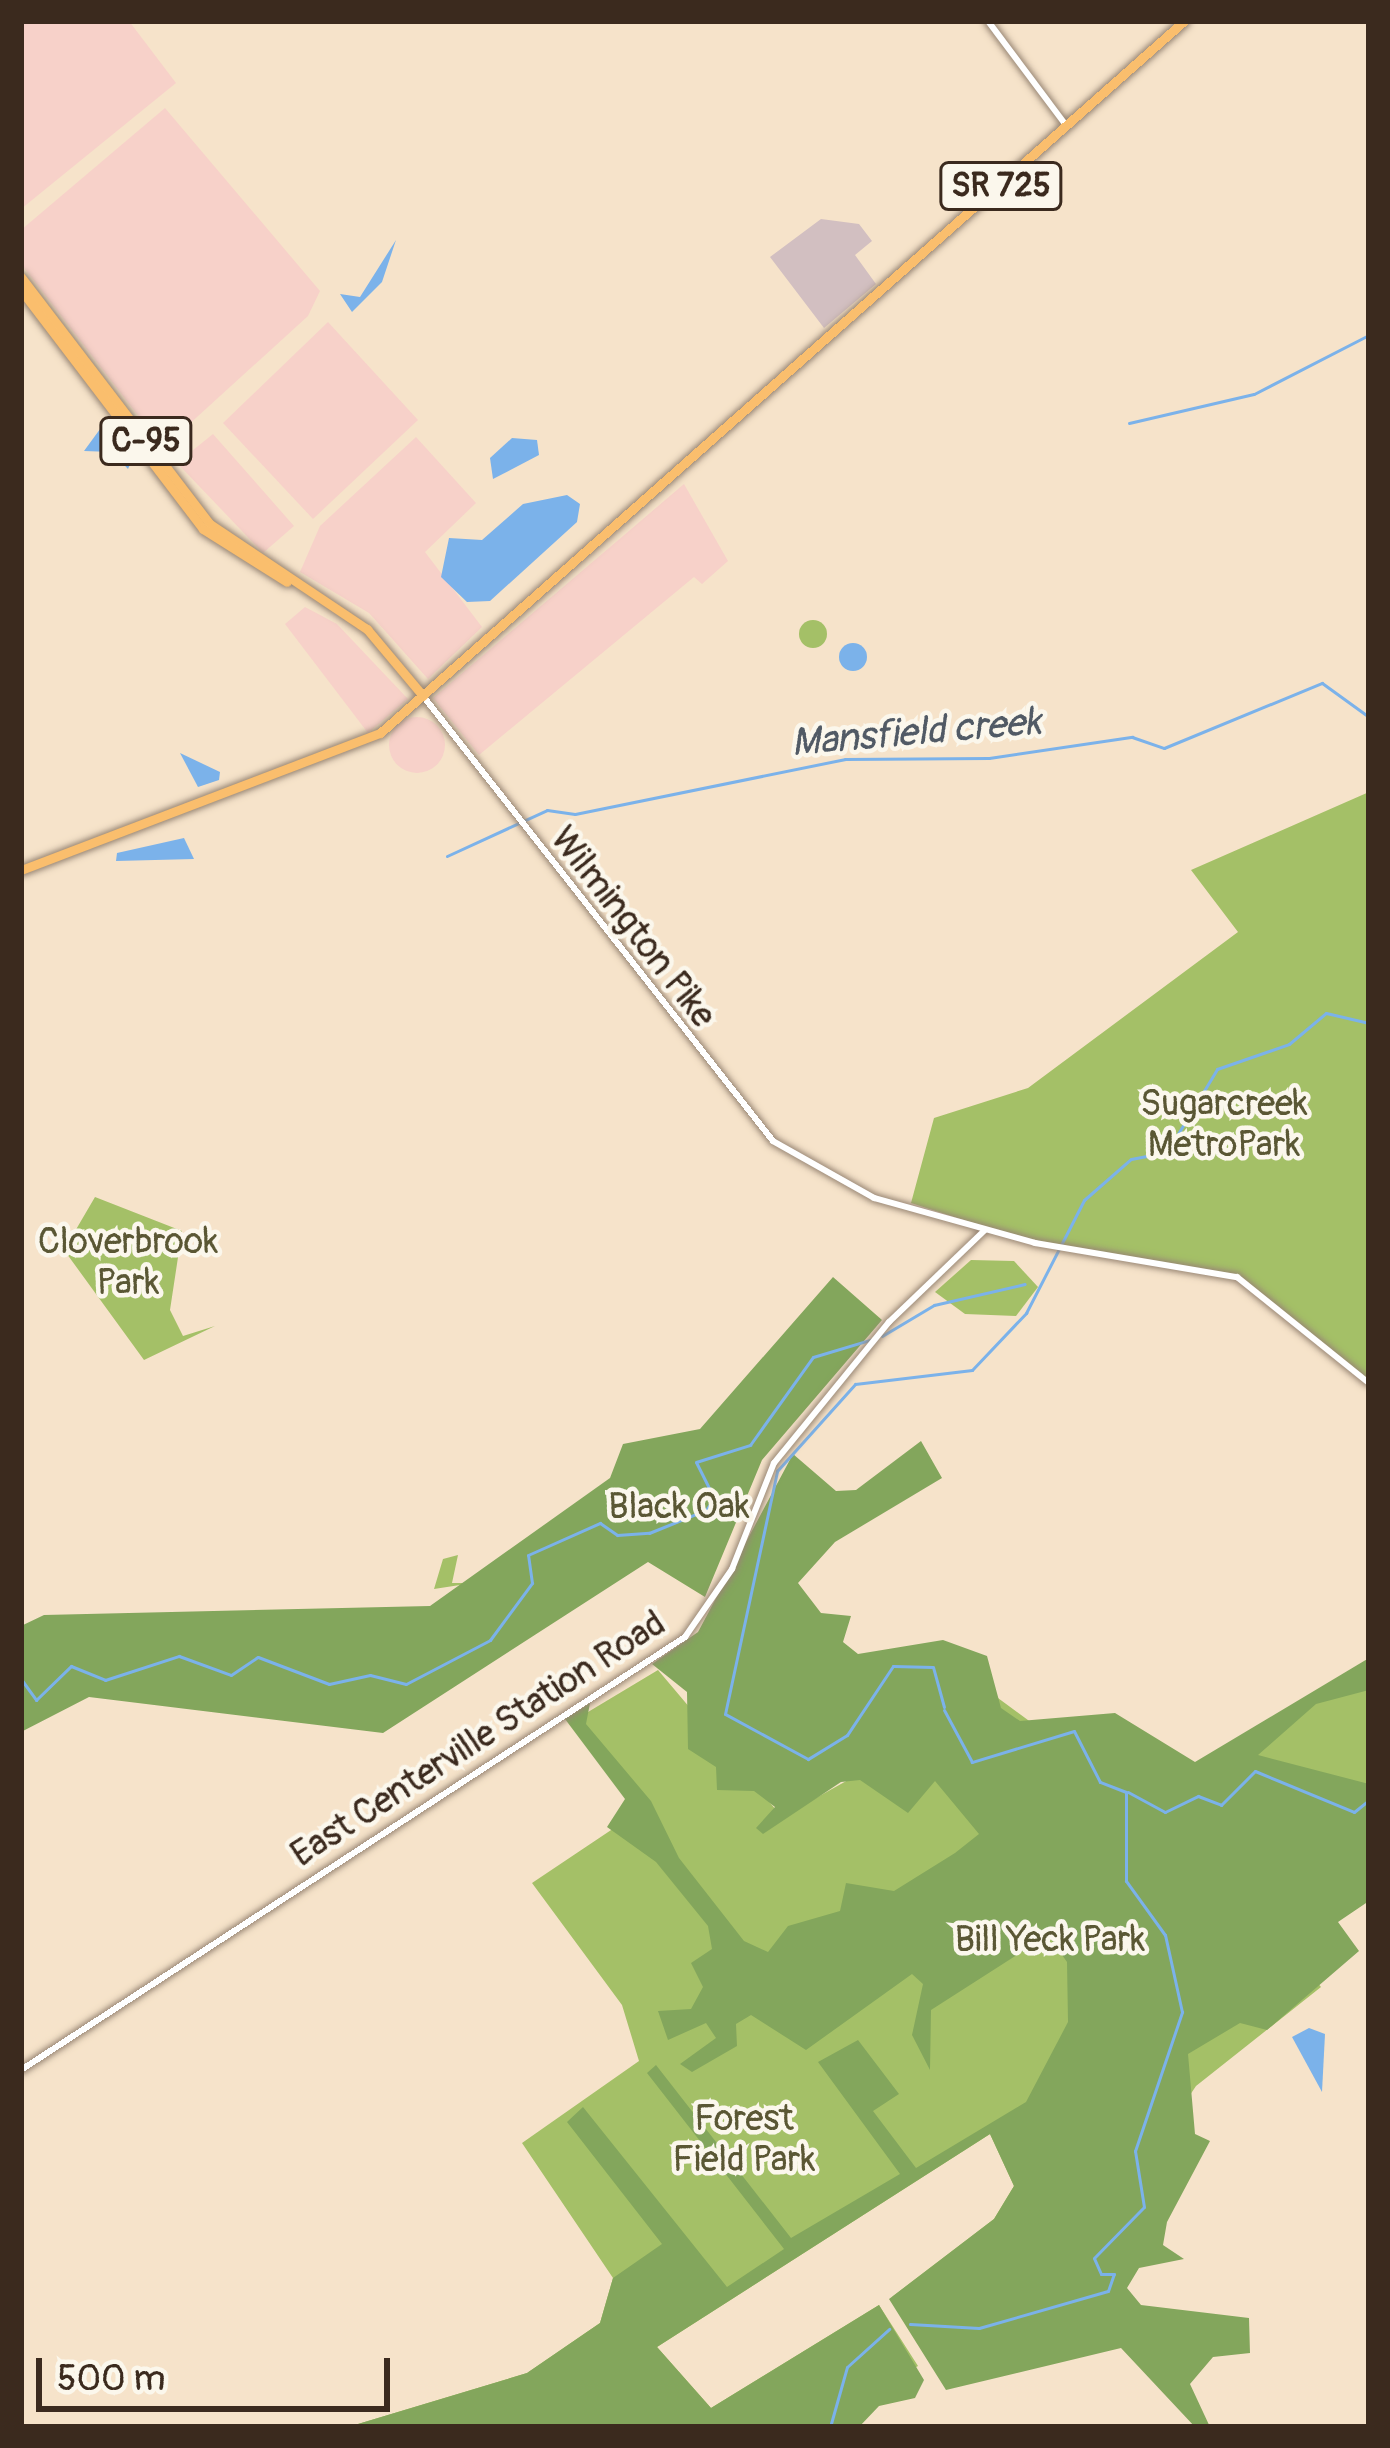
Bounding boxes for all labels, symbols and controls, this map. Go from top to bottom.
road number: SR 725 [938,159,1064,213]
road number: C-95 [98,414,194,468]
water label: Mansfield creek [789,699,1043,767]
street label: Wilmington Pike [541,818,725,1036]
park label: Sugarcreek MetroPark [1140,1081,1308,1166]
park label: Cloverbrook Park [38,1219,218,1304]
park label: Black Oak [608,1485,750,1529]
street label: East Centerville Station Road [283,1602,673,1876]
park label: Bill Yeck Park [955,1918,1145,1962]
park label: Forest Field Park [673,2096,815,2181]
scale bar [42,2334,396,2408]
text: 500 m [57,2356,165,2401]

